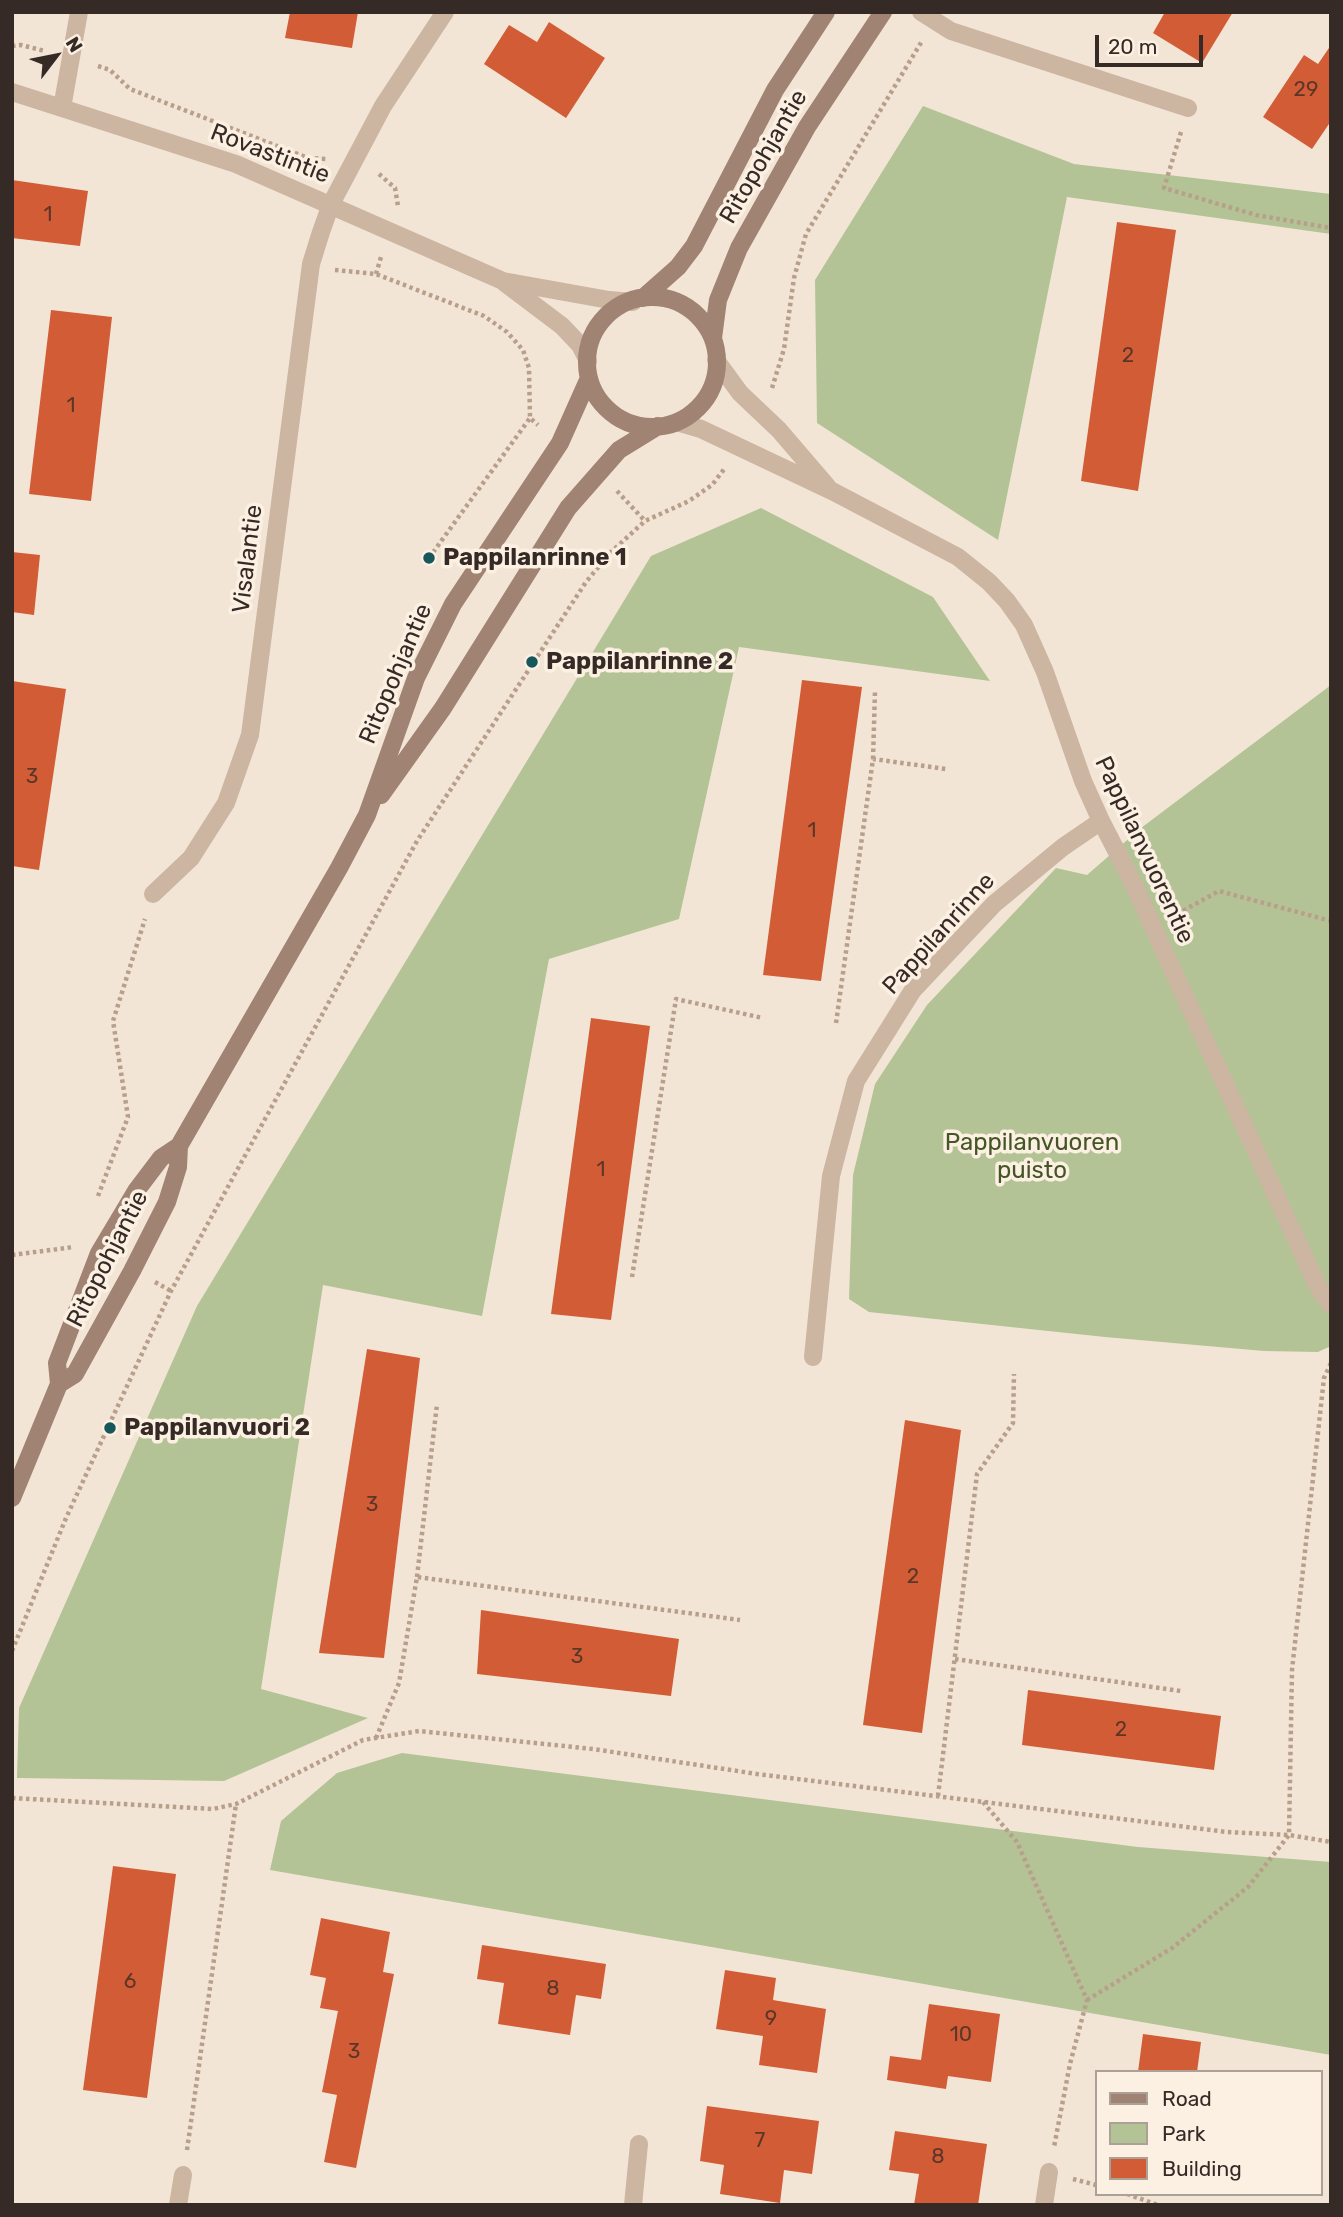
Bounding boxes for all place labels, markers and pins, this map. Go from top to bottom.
place label: Pappilanrinne 1 [443,544,627,572]
marker: Pappilanrinne 1 [421,550,437,566]
place label: Pappilanrinne 2 [546,648,733,676]
marker: Pappilanrinne 2 [524,654,540,670]
place label: Pappilanvuori 2 [124,1414,310,1442]
marker: Pappilanvuori 2 [102,1420,118,1436]

